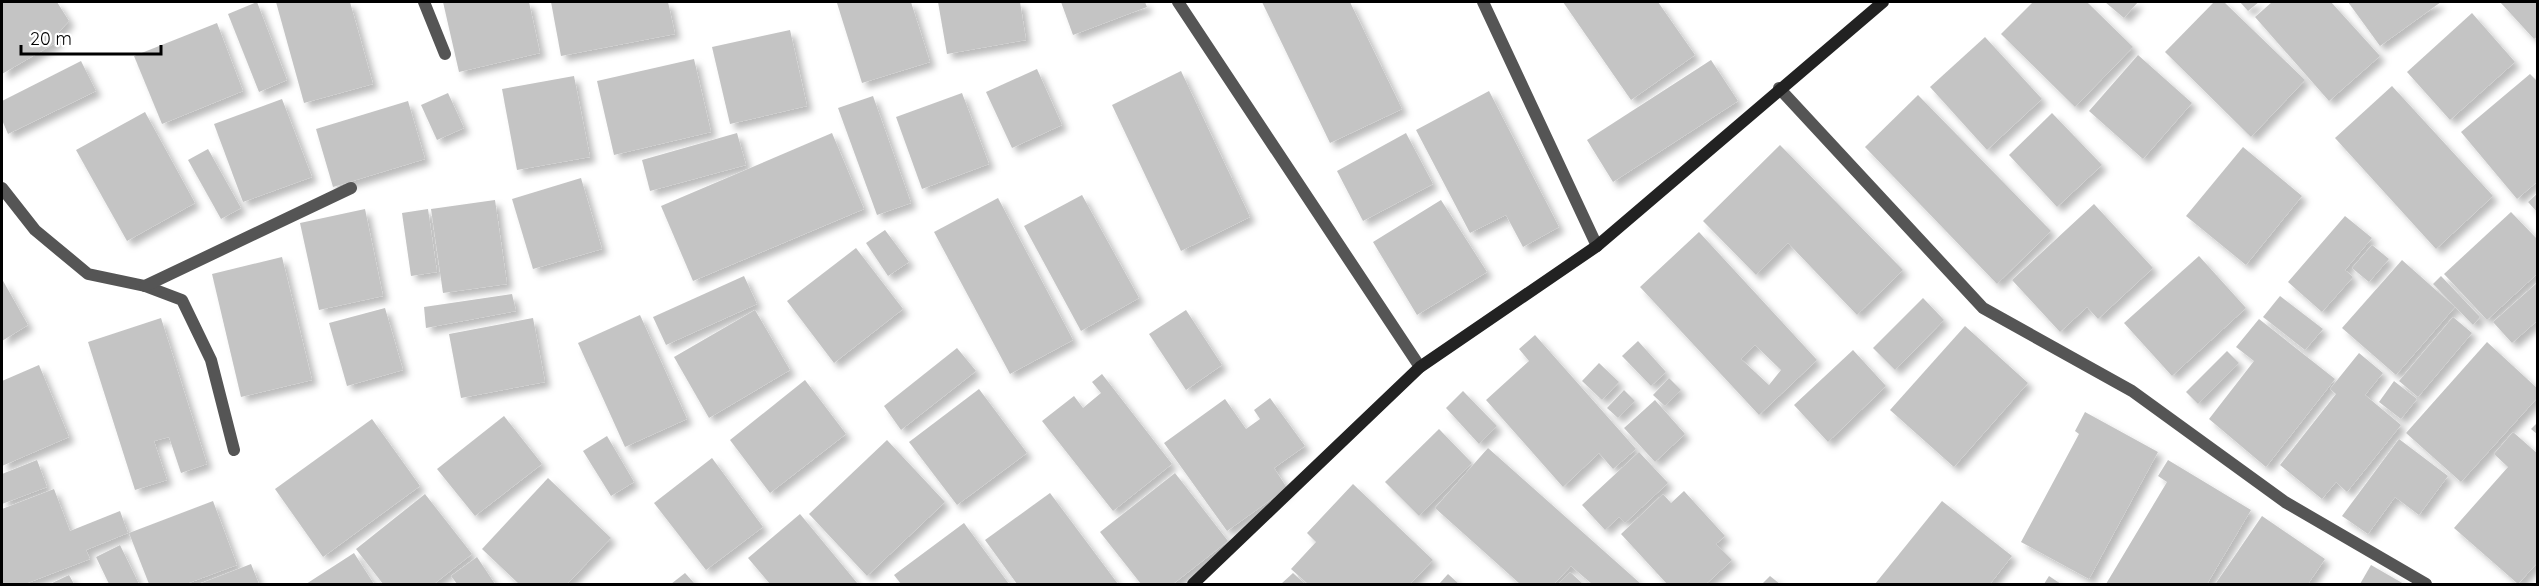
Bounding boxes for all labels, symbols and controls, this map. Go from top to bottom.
scale bar [21,18,160,56]
text: 20 m [30,27,72,50]

